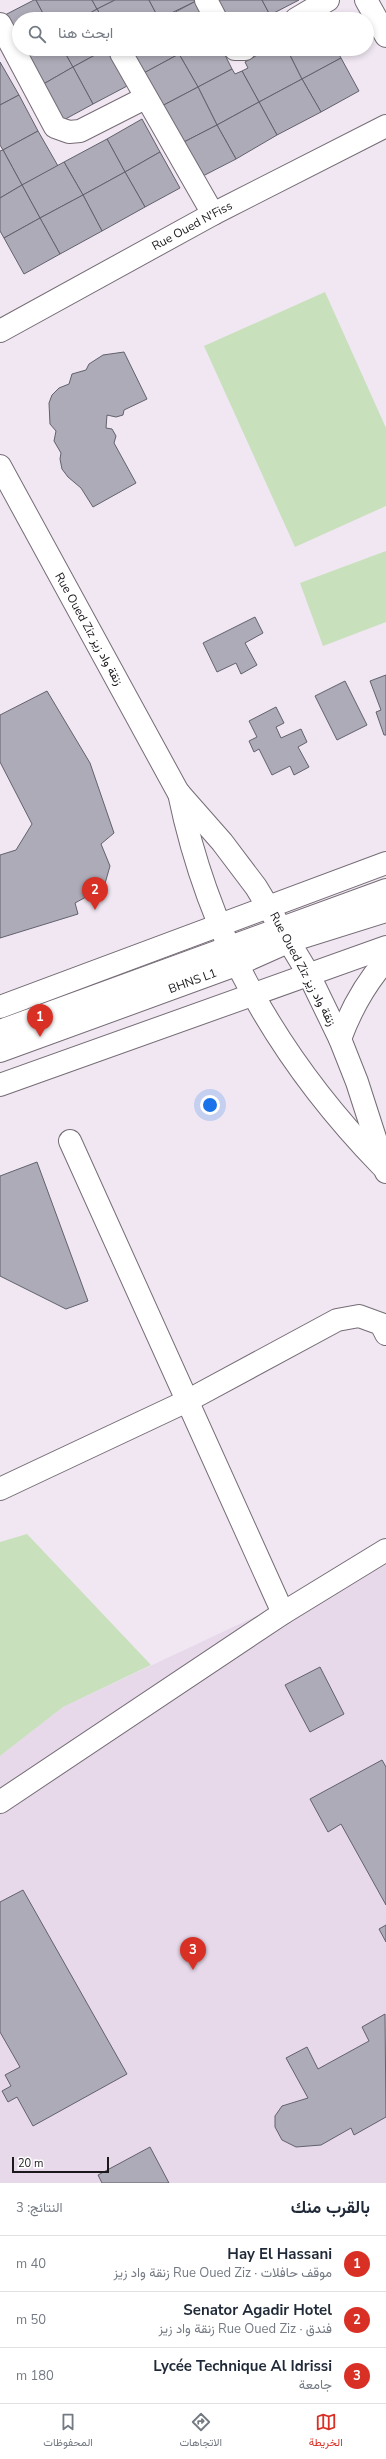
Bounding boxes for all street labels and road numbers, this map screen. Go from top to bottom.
street label: Rue Oued N'Fiss [149,197,235,254]
street label: Rue Oued Ziz زنقة واد زيز [51,570,127,688]
street label: Rue Oued Ziz زنقة واد زيز [266,909,340,1029]
street label: BHNS L1 [166,965,219,997]

